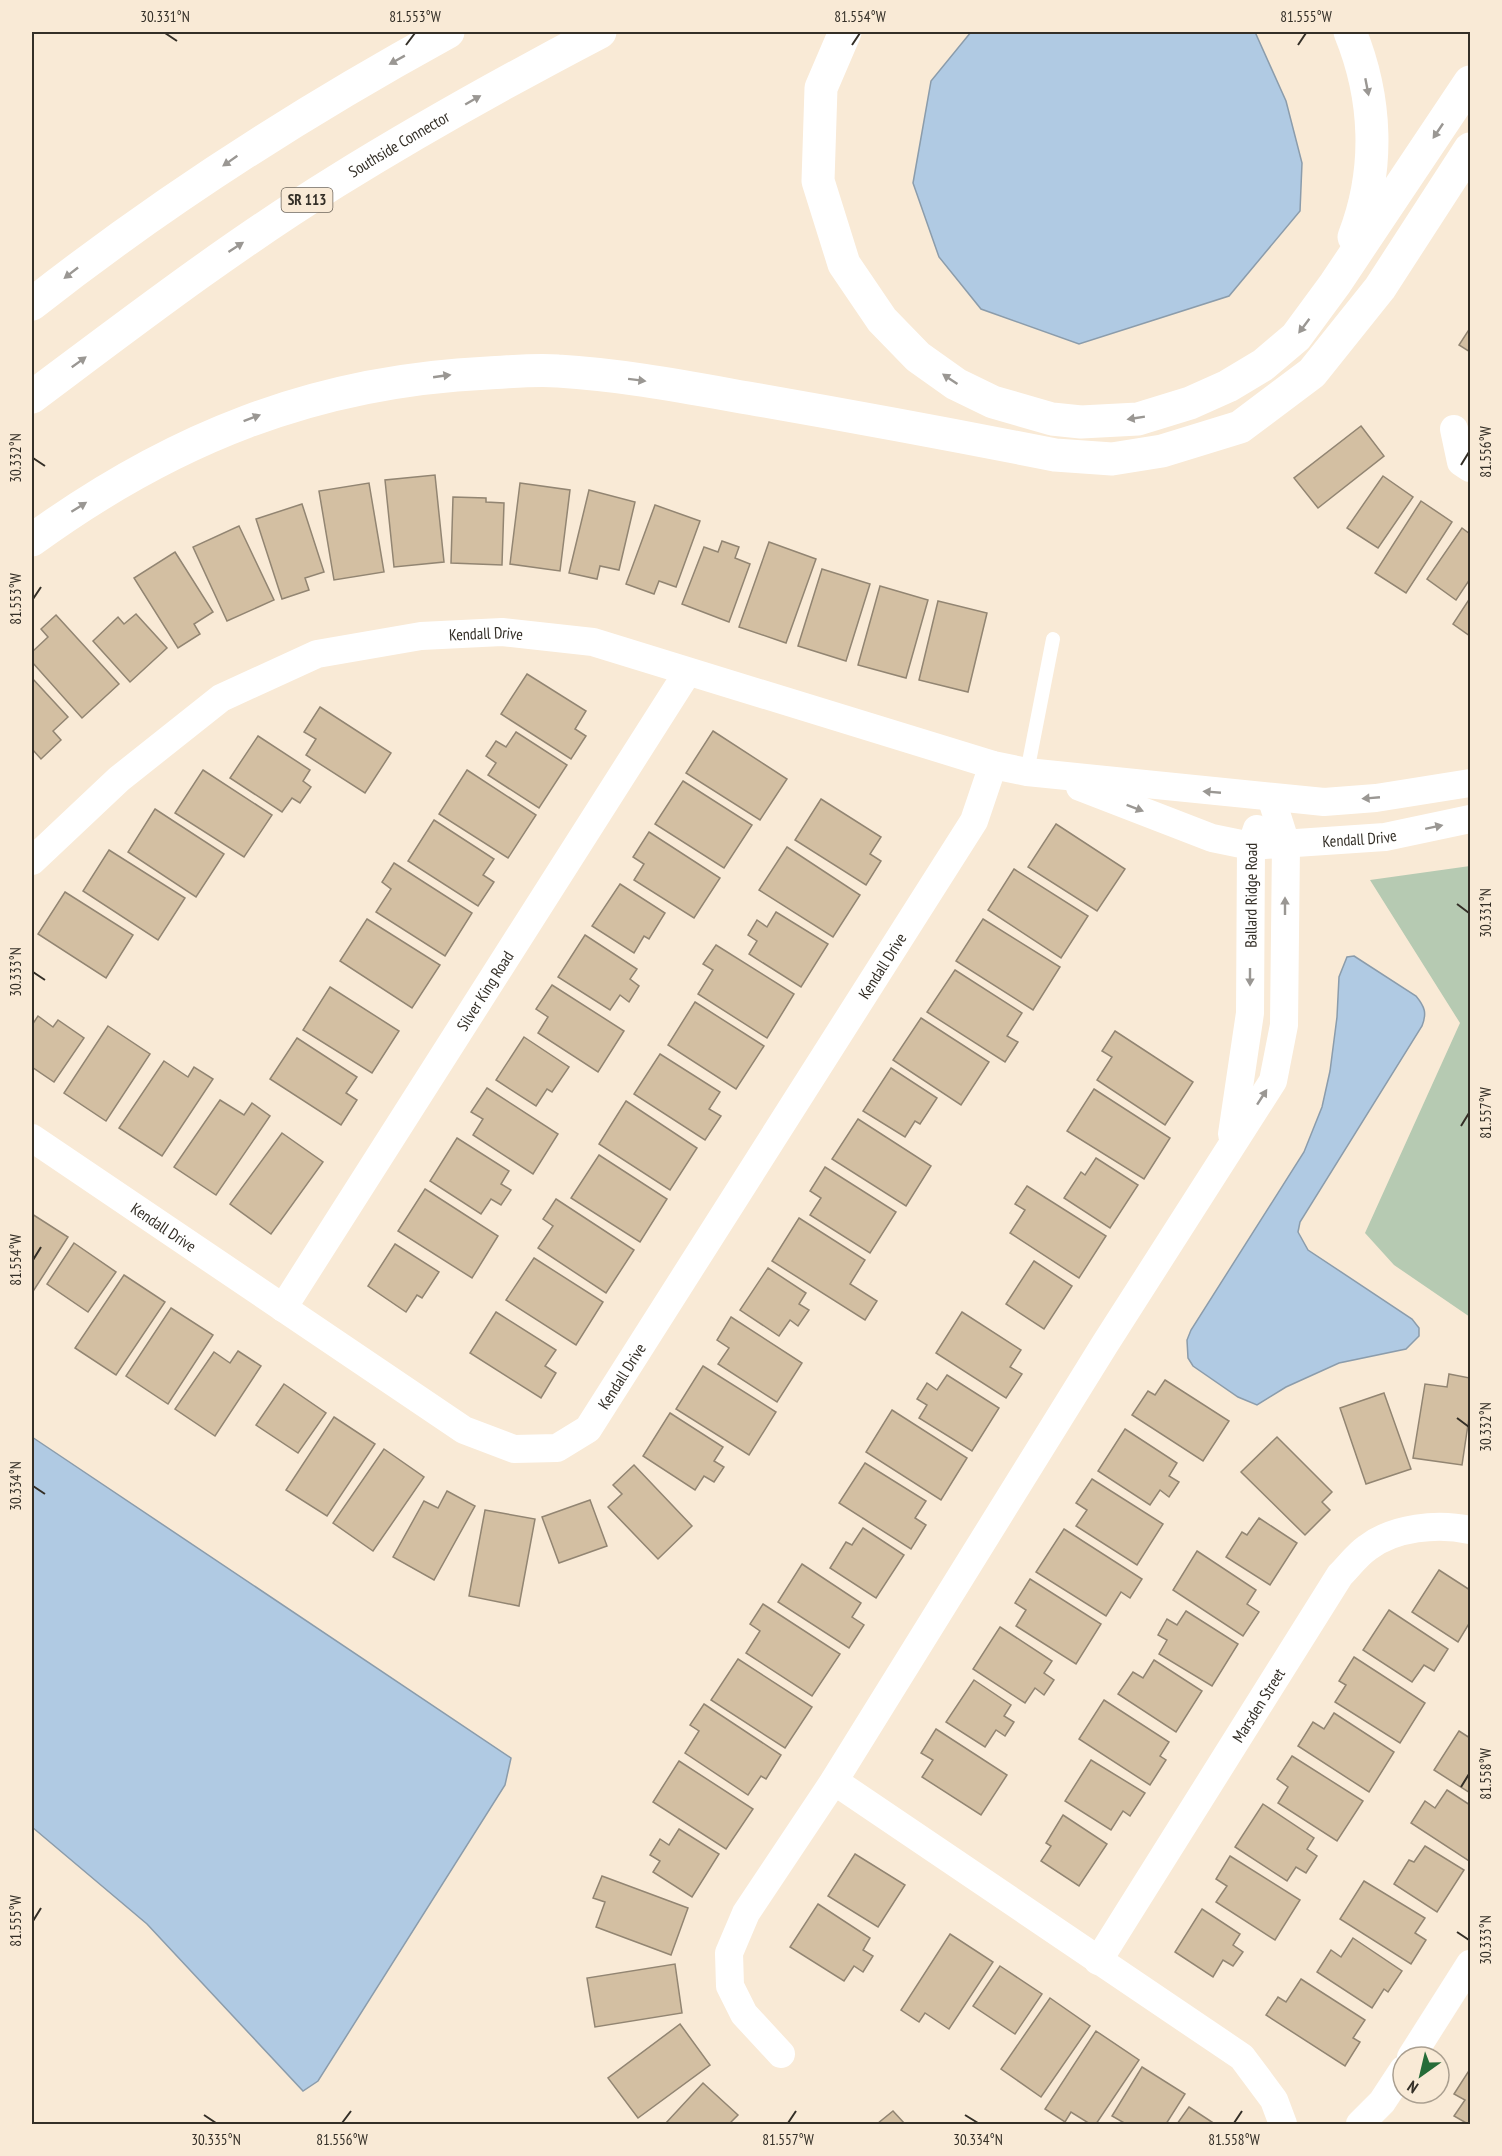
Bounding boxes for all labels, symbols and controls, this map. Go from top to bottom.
text: 30.331°N [140,7,190,26]
text: 81.553°W [389,7,441,26]
text: 81.554°W [834,7,886,26]
text: 81.555°W [1280,7,1332,26]
one-way arrow [388,55,405,65]
one-way arrow [1363,78,1372,97]
one-way arrow [465,95,482,105]
street label: Southside Connector [345,106,453,181]
one-way arrow [1432,122,1444,138]
one-way arrow [223,155,239,167]
road number: SR 113 [282,188,332,212]
one-way arrow [228,242,244,253]
one-way arrow [63,267,79,280]
one-way arrow [1297,318,1310,334]
one-way arrow [70,356,86,368]
one-way arrow [433,372,452,381]
one-way arrow [942,374,958,385]
one-way arrow [627,376,646,385]
one-way arrow [244,413,262,423]
one-way arrow [1127,414,1146,423]
text: 81.556°W [1476,426,1495,478]
text: 30.332°N [6,433,25,483]
one-way arrow [71,501,87,512]
text: 81.553°W [6,573,25,625]
street label: Kendall Drive [448,622,524,645]
one-way arrow [1203,787,1222,797]
one-way arrow [1362,794,1381,803]
one-way arrow [1127,804,1145,814]
one-way arrow [1425,822,1444,831]
street label: Kendall Drive [1322,825,1398,851]
street label: Ballard Ridge Road [1240,843,1261,948]
text: 30.331°N [1476,888,1495,938]
one-way arrow [1280,897,1290,916]
street label: Kendall Drive [854,929,910,1002]
text: 30.333°N [6,947,25,997]
street label: Silver King Road [452,947,518,1034]
one-way arrow [1245,968,1255,987]
text: 81.557°W [1476,1087,1495,1139]
one-way arrow [1257,1089,1268,1105]
street label: Kendall Drive [127,1198,200,1256]
text: 81.554°W [6,1234,25,1286]
street label: Kendall Drive [593,1339,650,1413]
text: 30.332°N [1476,1402,1495,1452]
text: 30.334°N [6,1461,25,1511]
street label: Marsden Street [1228,1664,1289,1746]
text: 81.558°W [1476,1748,1495,1800]
text: 81.555°W [6,1895,25,1947]
text: 30.333°N [1476,1915,1495,1965]
north arrow [1391,2045,1451,2105]
text: N [1403,2077,1422,2098]
text: 30.335°N [191,2130,241,2149]
text: 81.556°W [316,2130,368,2149]
text: 81.557°W [762,2130,814,2149]
text: 30.334°N [953,2130,1003,2149]
text: 81.558°W [1208,2130,1260,2149]

